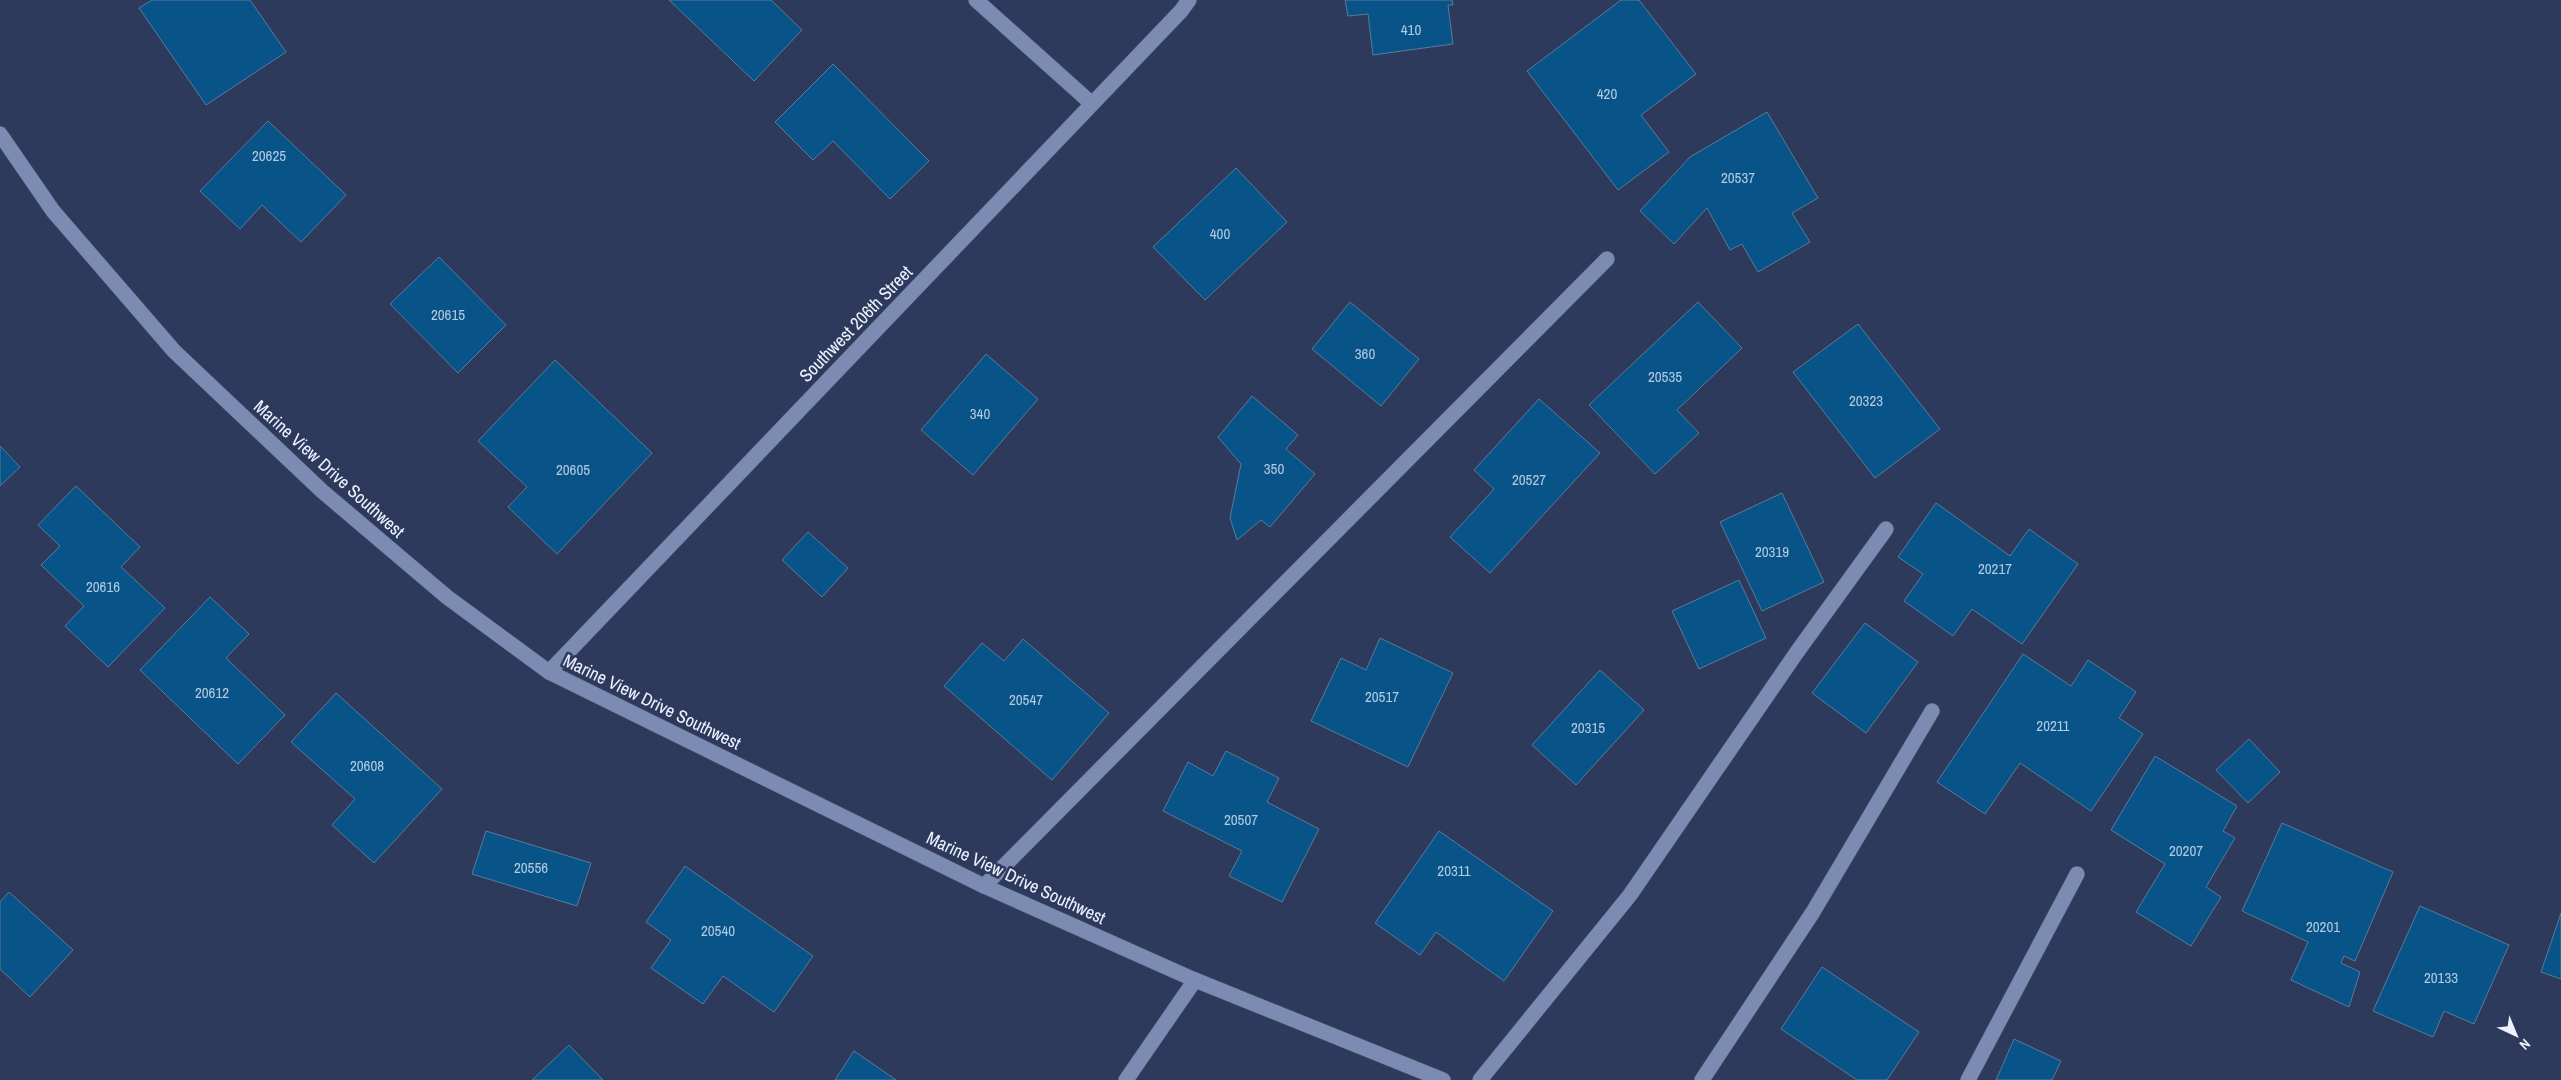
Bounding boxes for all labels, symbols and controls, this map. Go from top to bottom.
house number: 410 [1401,19,1421,40]
house number: 420 [1597,83,1617,104]
house number: 20625 [252,145,286,166]
house number: 20537 [1721,167,1755,188]
house number: 400 [1210,223,1230,244]
street label: Southwest 206th Street [793,260,918,388]
house number: 20615 [431,304,465,325]
house number: 360 [1355,343,1375,364]
house number: 20535 [1648,366,1682,387]
house number: 20323 [1849,390,1883,411]
street label: Marine View Drive Southwest [249,394,410,543]
house number: 340 [970,403,990,424]
house number: 350 [1264,458,1284,479]
house number: 20605 [556,459,590,480]
house number: 20527 [1512,469,1546,490]
house number: 20319 [1755,541,1789,562]
house number: 20217 [1978,558,2012,579]
house number: 20616 [86,576,120,597]
street label: Marine View Drive Southwest [559,648,745,756]
house number: 20612 [195,682,229,703]
house number: 20517 [1365,686,1399,707]
house number: 20547 [1009,689,1043,710]
house number: 20211 [2036,715,2070,736]
house number: 20315 [1571,717,1605,738]
house number: 20608 [350,755,384,776]
house number: 20507 [1224,809,1258,830]
street label: Marine View Drive Southwest [923,825,1110,930]
house number: 20207 [2169,840,2203,861]
house number: 20556 [514,857,548,878]
house number: 20311 [1437,860,1471,881]
house number: 20201 [2306,916,2340,937]
house number: 20540 [701,920,735,941]
house number: 20133 [2424,967,2458,988]
north arrow [2491,1010,2541,1060]
text: N [2516,1035,2534,1054]

